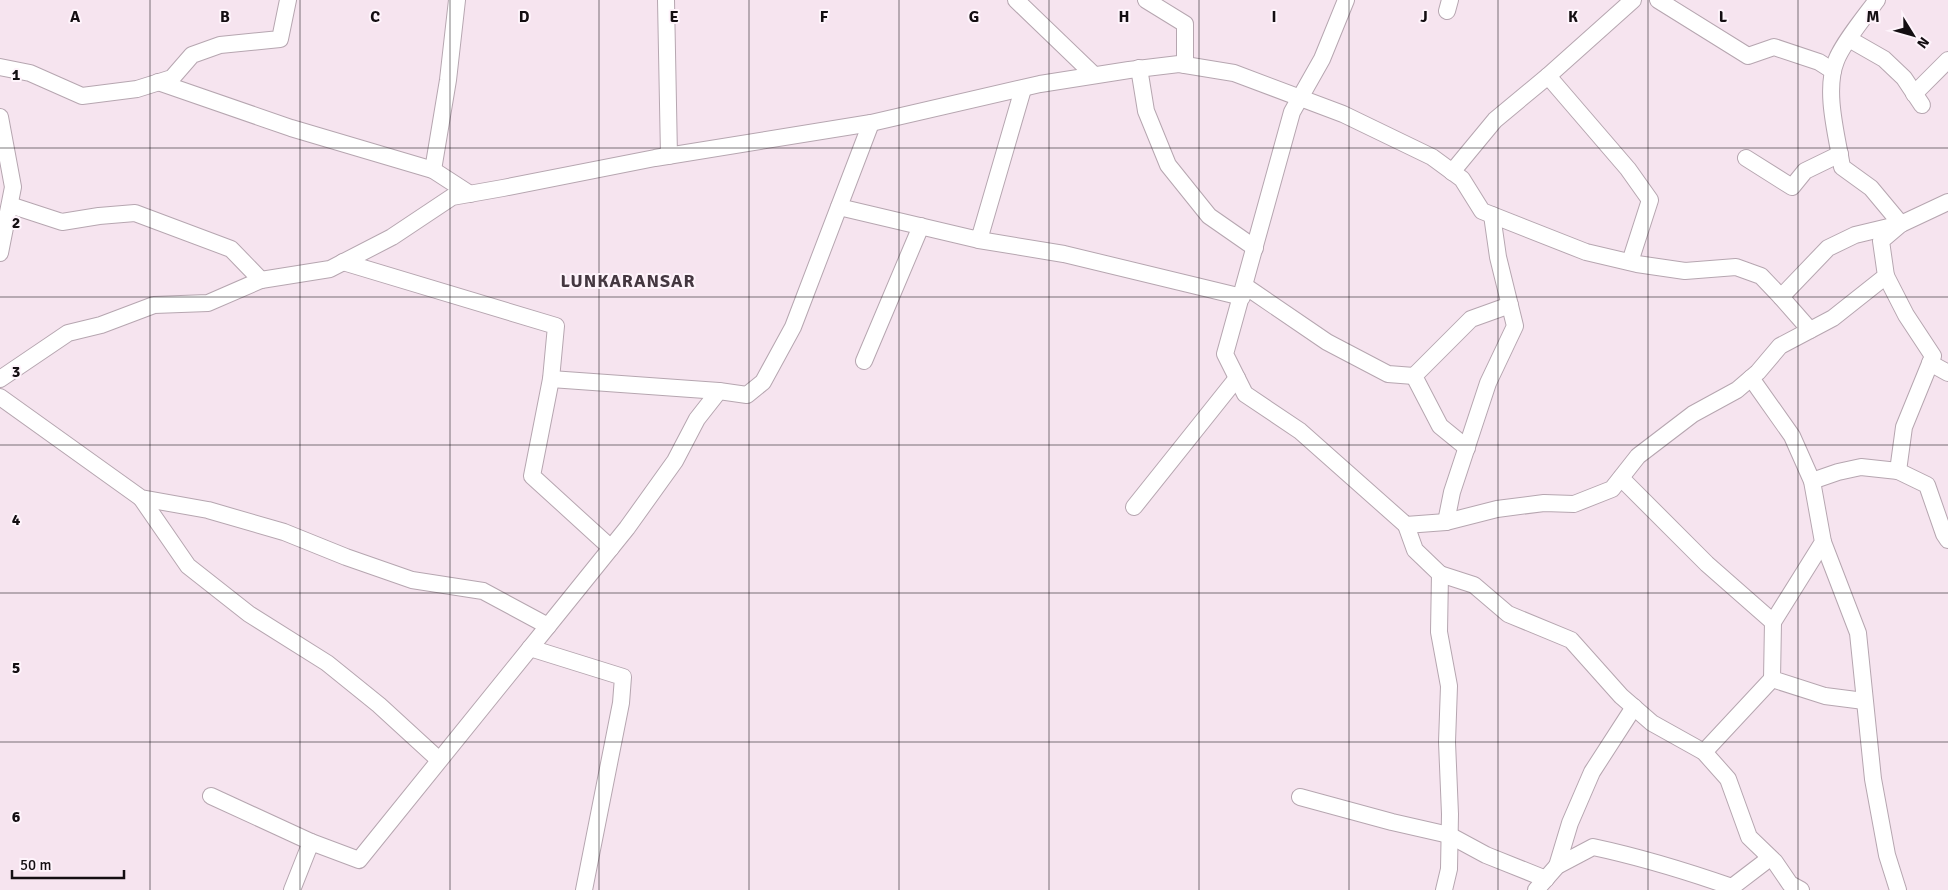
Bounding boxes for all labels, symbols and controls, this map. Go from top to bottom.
text: A [70,7,81,27]
text: B [220,7,230,27]
text: C [370,7,380,27]
text: D [519,7,530,27]
text: E [669,7,679,27]
text: F [820,7,829,27]
text: G [969,7,979,27]
text: H [1119,7,1129,27]
text: I [1271,7,1277,27]
text: J [1420,7,1428,27]
text: K [1568,7,1578,27]
text: L [1719,7,1728,27]
text: M [1866,7,1880,27]
north arrow [1888,10,1938,60]
text: N [1913,34,1933,52]
text: 1 [12,65,21,85]
text: 2 [12,213,20,233]
district label: LUNKARANSAR [560,270,696,292]
text: 3 [12,362,20,382]
text: 4 [12,510,21,530]
text: 5 [12,658,20,678]
text: 6 [12,807,21,827]
scale bar [12,848,125,880]
text: 50 m [20,856,51,874]

